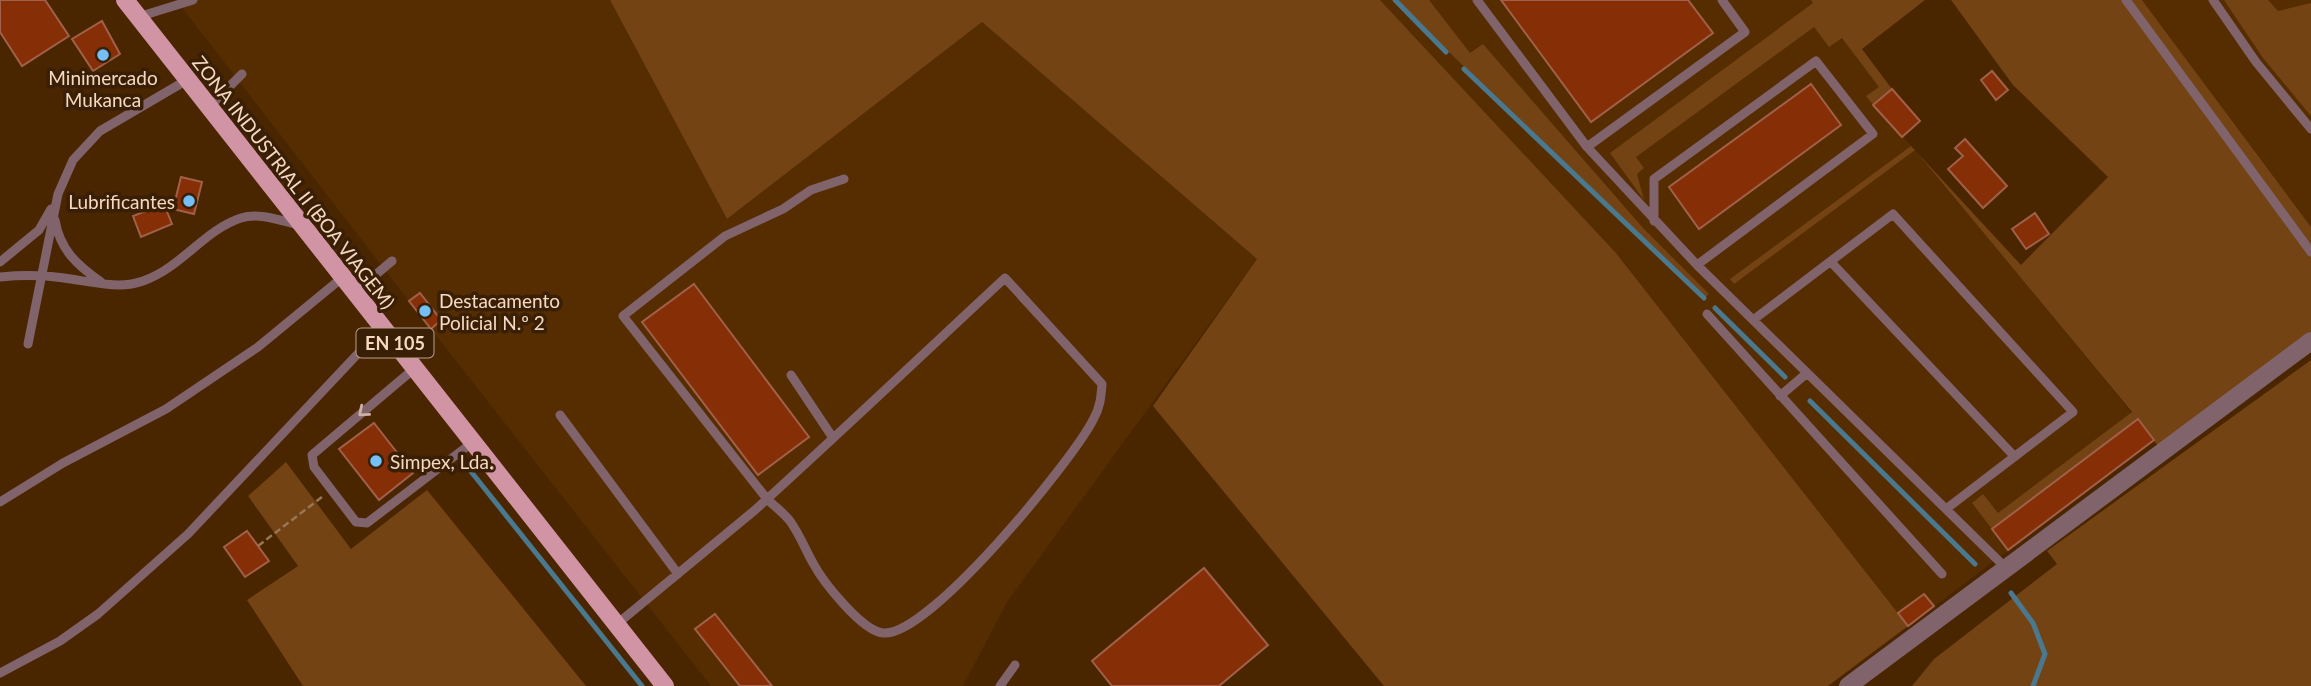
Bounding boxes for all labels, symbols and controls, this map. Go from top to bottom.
marker: Minimercado Mukanca [95,47,111,63]
street label: ZONA INDUSTRIAL II (BOA VIAGEM) [188,51,400,313]
place label: Minimercado Mukanca [48,66,158,111]
place label: Lubrificantes [68,190,175,213]
marker: Lubrificantes [181,193,197,209]
place label: Destacamento Policial N.º 2 [439,289,560,334]
marker: Destacamento Policial N.º 2 [417,303,433,319]
road number: EN 105 [356,328,434,358]
one-way arrow [358,404,371,416]
place label: Simpex, Lda. [390,450,493,473]
marker: Simpex, Lda. [368,453,384,469]

